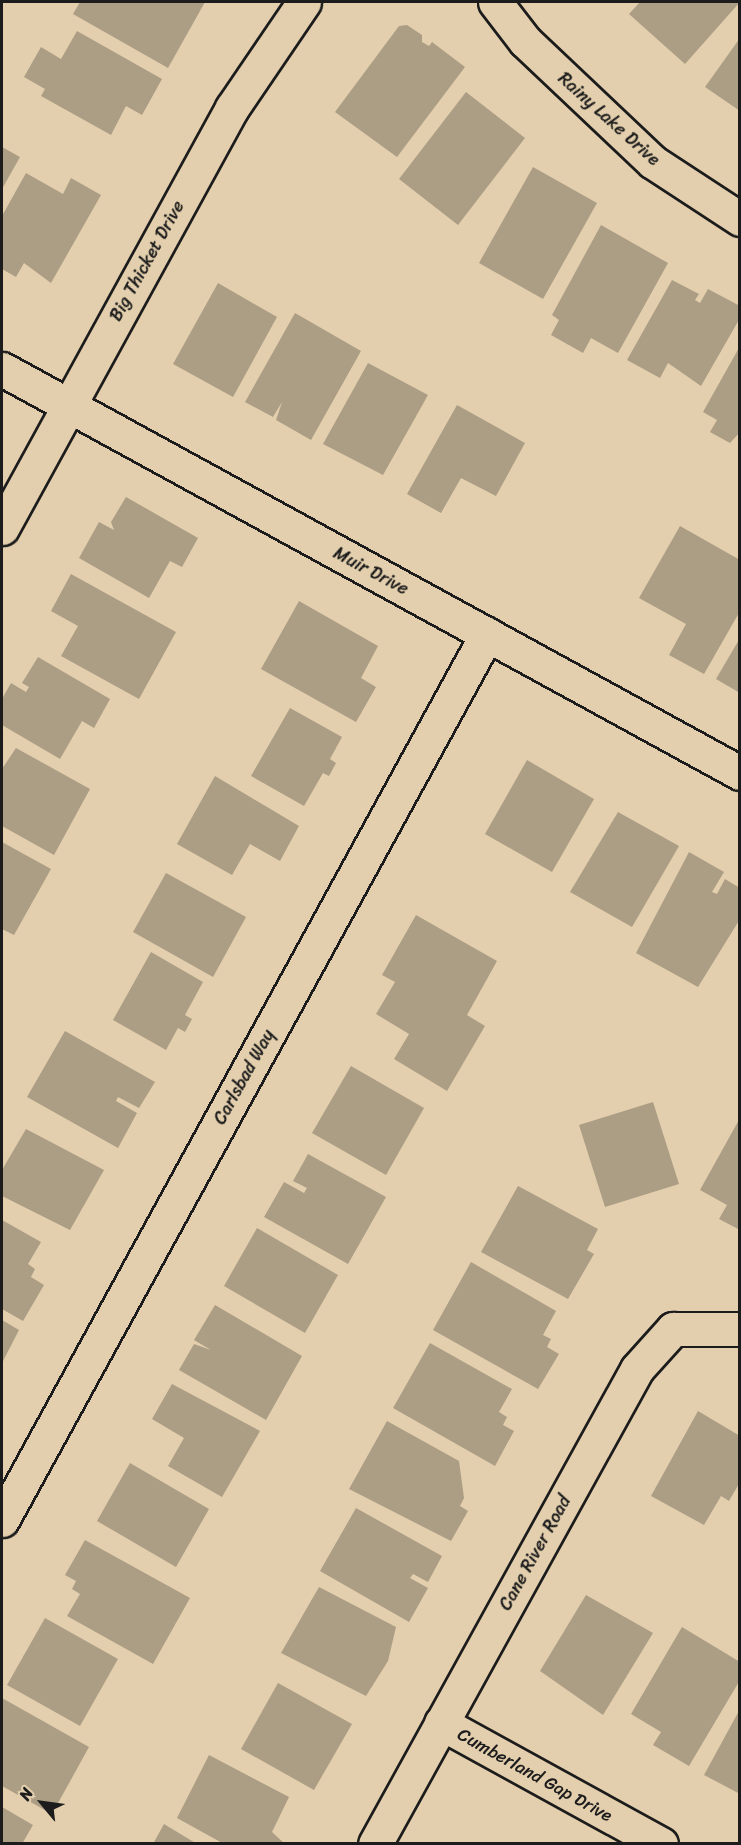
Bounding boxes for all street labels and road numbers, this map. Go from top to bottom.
street label: Rainy Lake Drive [553,67,665,171]
street label: Big Thicket Drive [105,196,189,326]
street label: Muir Drive [330,542,412,600]
street label: Carlsbad Way [209,1026,279,1128]
street label: Cane River Road [495,1492,575,1614]
street label: Cumberland Gap Drive [454,1723,616,1827]

